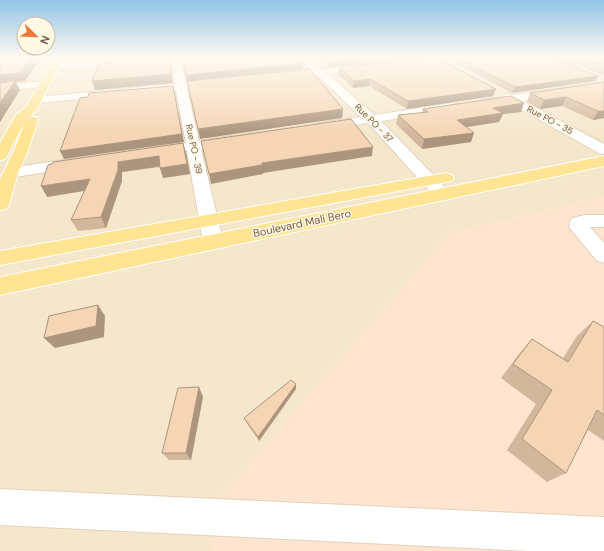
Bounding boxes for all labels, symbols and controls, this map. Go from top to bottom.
north arrow [16,16,56,56]
text: N [37,33,53,46]
street label: Rue PO - 37 [352,101,396,145]
street label: Rue PO - 35 [525,103,575,137]
street label: Rue PO - 39 [183,123,205,175]
street label: Boulevard Mali Bero [252,206,352,240]

